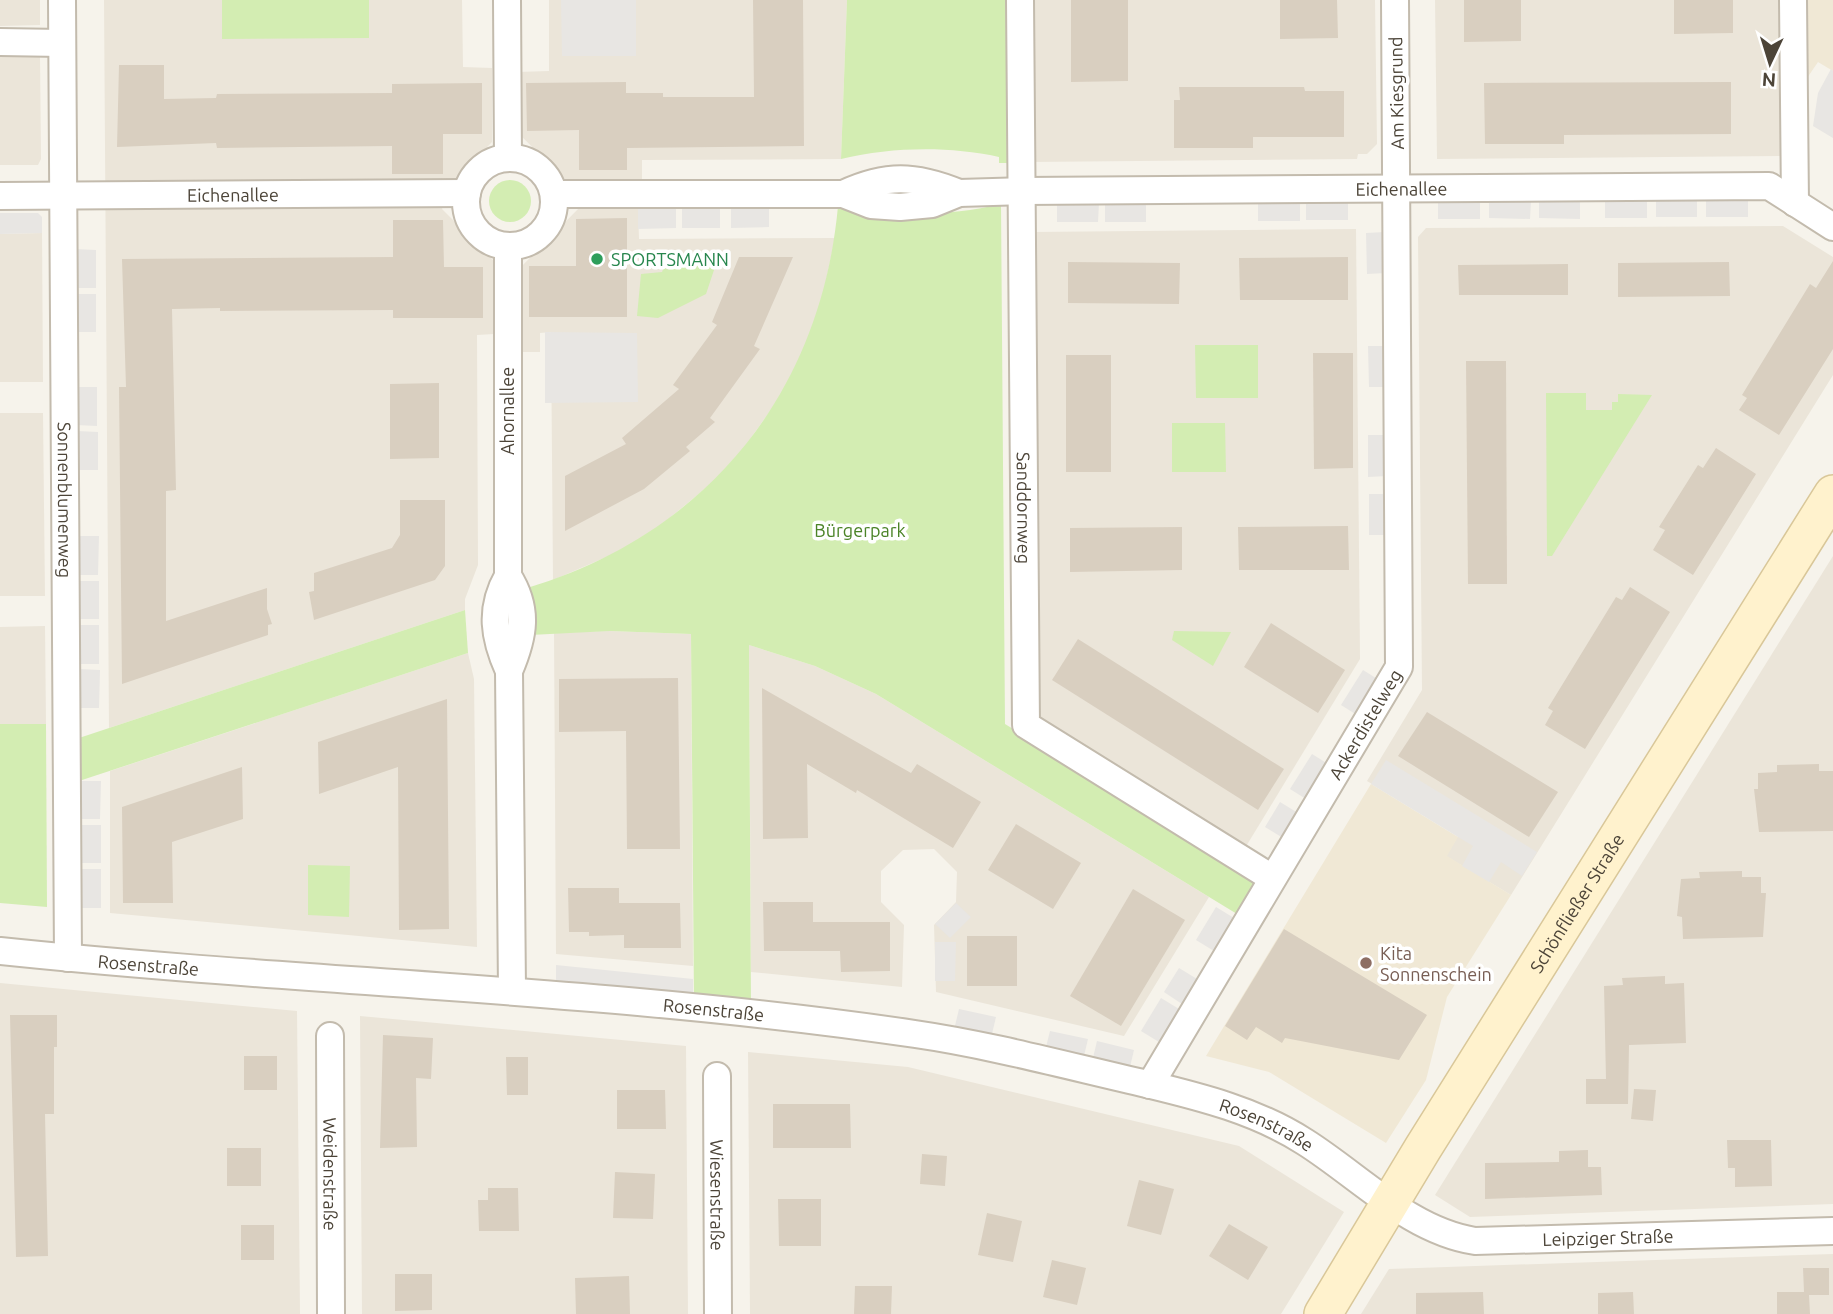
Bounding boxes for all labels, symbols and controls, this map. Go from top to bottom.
north arrow [1735,28,1805,98]
street label: Am Kiesgrund [1385,36,1407,150]
text: N [1761,68,1777,91]
street label: Eichenallee [1355,178,1448,199]
street label: Eichenallee [187,184,279,205]
place label: SPORTSMANN [611,249,729,269]
marker: SPORTSMANN [589,251,605,267]
street label: Ahornallee [497,367,517,455]
street label: Sonnenblumenweg [55,422,76,578]
street label: Sanddornweg [1014,452,1035,564]
park label: Bürgerpark [814,520,906,540]
street label: Ackerdistelweg [1325,666,1405,783]
street label: Schönfließer Straße [1526,830,1628,976]
place label: Kita Sonnenschein [1380,943,1492,984]
street label: Rosenstraße [97,950,200,979]
marker: Kita Sonnenschein [1358,955,1374,971]
street label: Rosenstraße [662,994,765,1024]
street label: Rosenstraße [1217,1094,1317,1155]
street label: Weidenstraße [320,1117,341,1231]
street label: Wiesenstraße [707,1139,728,1251]
street label: Leipziger Straße [1542,1225,1674,1249]

